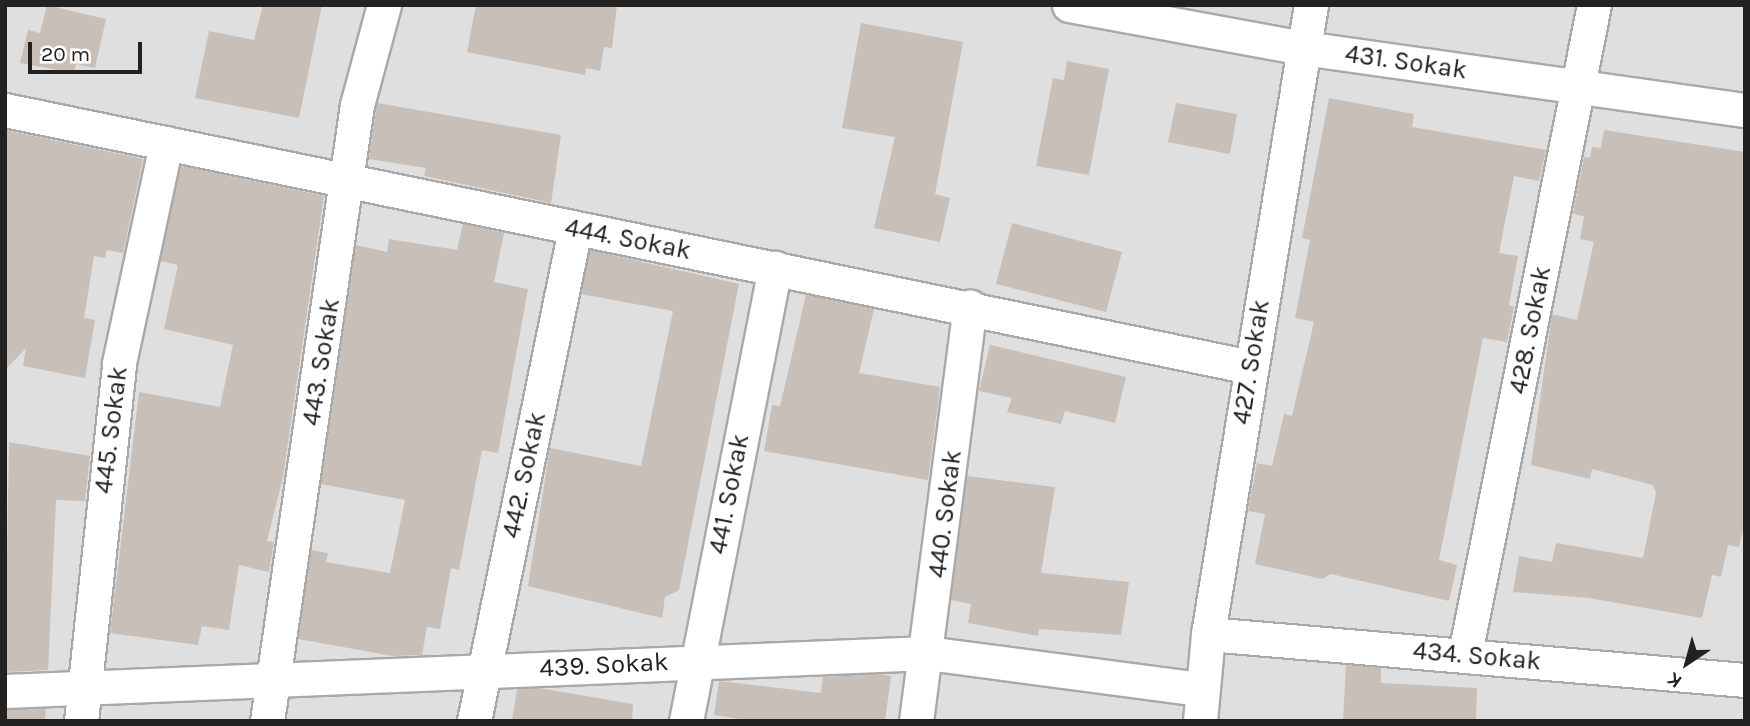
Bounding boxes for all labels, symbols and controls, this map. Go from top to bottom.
scale bar [32,28,145,72]
street label: 431. Sokak [1343,38,1469,86]
text: 20 m [41,42,90,66]
street label: 444. Sokak [562,211,694,267]
street label: 428. Sokak [1502,263,1558,397]
street label: 443. Sokak [296,296,346,428]
street label: 427. Sokak [1226,297,1276,427]
street label: 445. Sokak [88,365,134,495]
street label: 442. Sokak [495,409,553,541]
street label: 441. Sokak [702,431,756,557]
street label: 440. Sokak [922,448,968,580]
north arrow [1652,628,1722,698]
street label: 434. Sokak [1412,635,1542,677]
street label: 439. Sokak [539,646,669,684]
text: K [1663,667,1686,693]

